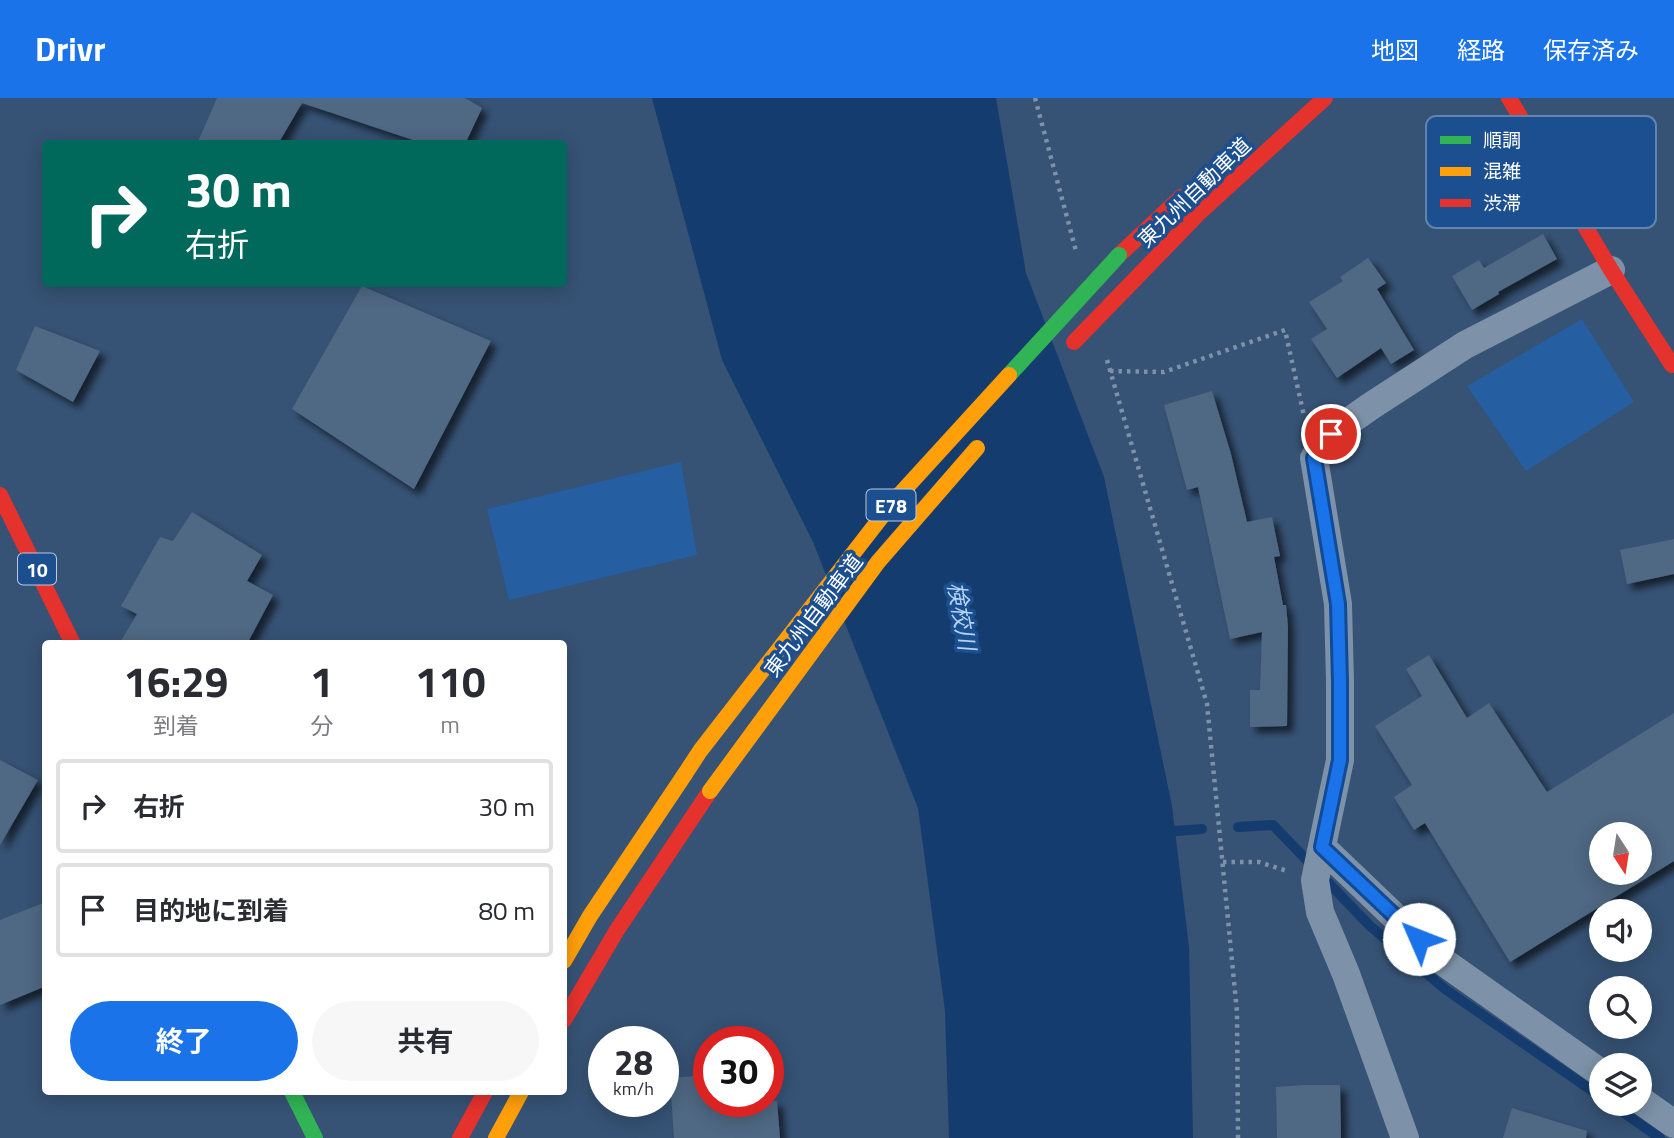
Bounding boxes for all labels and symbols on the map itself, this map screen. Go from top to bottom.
legend [1426,116,1656,228]
text: 順調 [1483,125,1521,154]
street label: 東九州自動車道 [1130,129,1258,255]
text: 混雑 [1483,156,1521,185]
text: 渋滞 [1483,188,1521,217]
pin [1301,404,1361,464]
road number: E78 [866,490,916,520]
street label: 東九州自動車道 [756,547,870,683]
road number: 10 [18,554,56,584]
water label: 検校川 [939,579,986,656]
north arrow [1589,822,1652,886]
position arrow [1382,902,1456,976]
speed limit sign: 30 [693,1026,784,1117]

